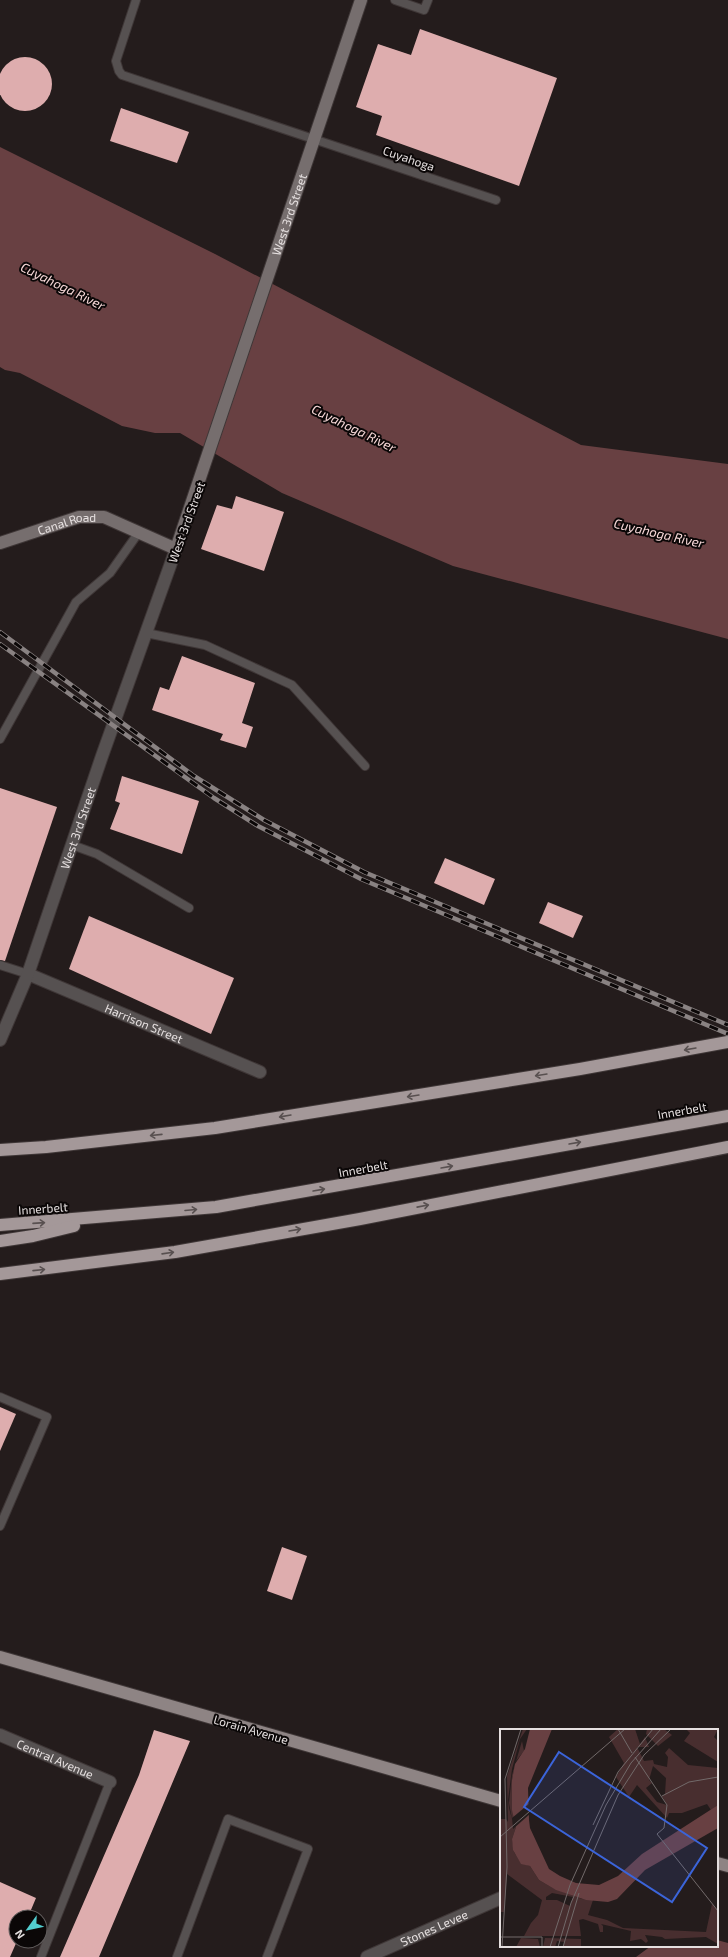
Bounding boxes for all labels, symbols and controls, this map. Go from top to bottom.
street label: Cuyahoga [381,143,437,173]
street label: West 3rd Street [268,171,309,257]
water label: Cuyahoga River [18,259,109,314]
water label: Cuyahoga River [309,401,400,456]
street label: West 3rd Street [165,479,207,564]
street label: Canal Road [36,510,96,537]
water label: Cuyahoga River [612,515,706,551]
street label: West 3rd Street [57,785,98,871]
street label: Harrison Street [103,1000,186,1046]
one-way arrow [684,1046,697,1054]
one-way arrow [535,1071,548,1079]
one-way arrow [407,1092,420,1100]
street label: Innerbelt [656,1099,708,1121]
one-way arrow [279,1113,292,1121]
one-way arrow [150,1131,163,1139]
one-way arrow [568,1139,581,1147]
street label: Innerbelt [337,1157,389,1179]
one-way arrow [440,1162,453,1170]
one-way arrow [312,1185,325,1193]
street label: Innerbelt [18,1199,69,1217]
one-way arrow [416,1202,429,1210]
one-way arrow [184,1206,197,1213]
one-way arrow [32,1219,45,1226]
one-way arrow [289,1226,302,1234]
one-way arrow [161,1249,174,1257]
one-way arrow [32,1267,45,1274]
street label: Lorain Avenue [212,1712,290,1746]
inset map [500,1729,718,1947]
street label: Central Avenue [15,1736,96,1781]
street label: Stones Levee [398,1907,470,1949]
north arrow [8,1909,48,1949]
text: N [12,1928,27,1942]

